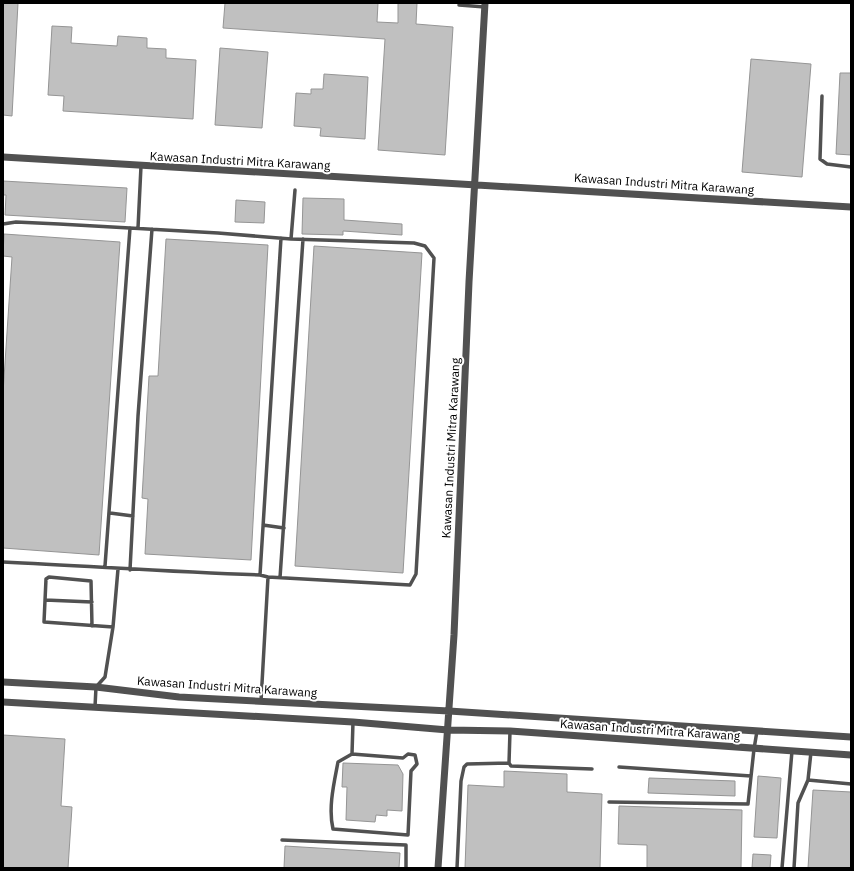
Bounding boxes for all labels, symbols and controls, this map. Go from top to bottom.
street label: Kawasan Industri Mitra Karawang [149,148,331,173]
street label: Kawasan Industri Mitra Karawang [573,170,755,197]
street label: Kawasan Industri Mitra Karawang [438,357,463,539]
street label: Kawasan Industri Mitra Karawang [136,673,318,700]
street label: Kawasan Industri Mitra Karawang [559,716,741,743]

